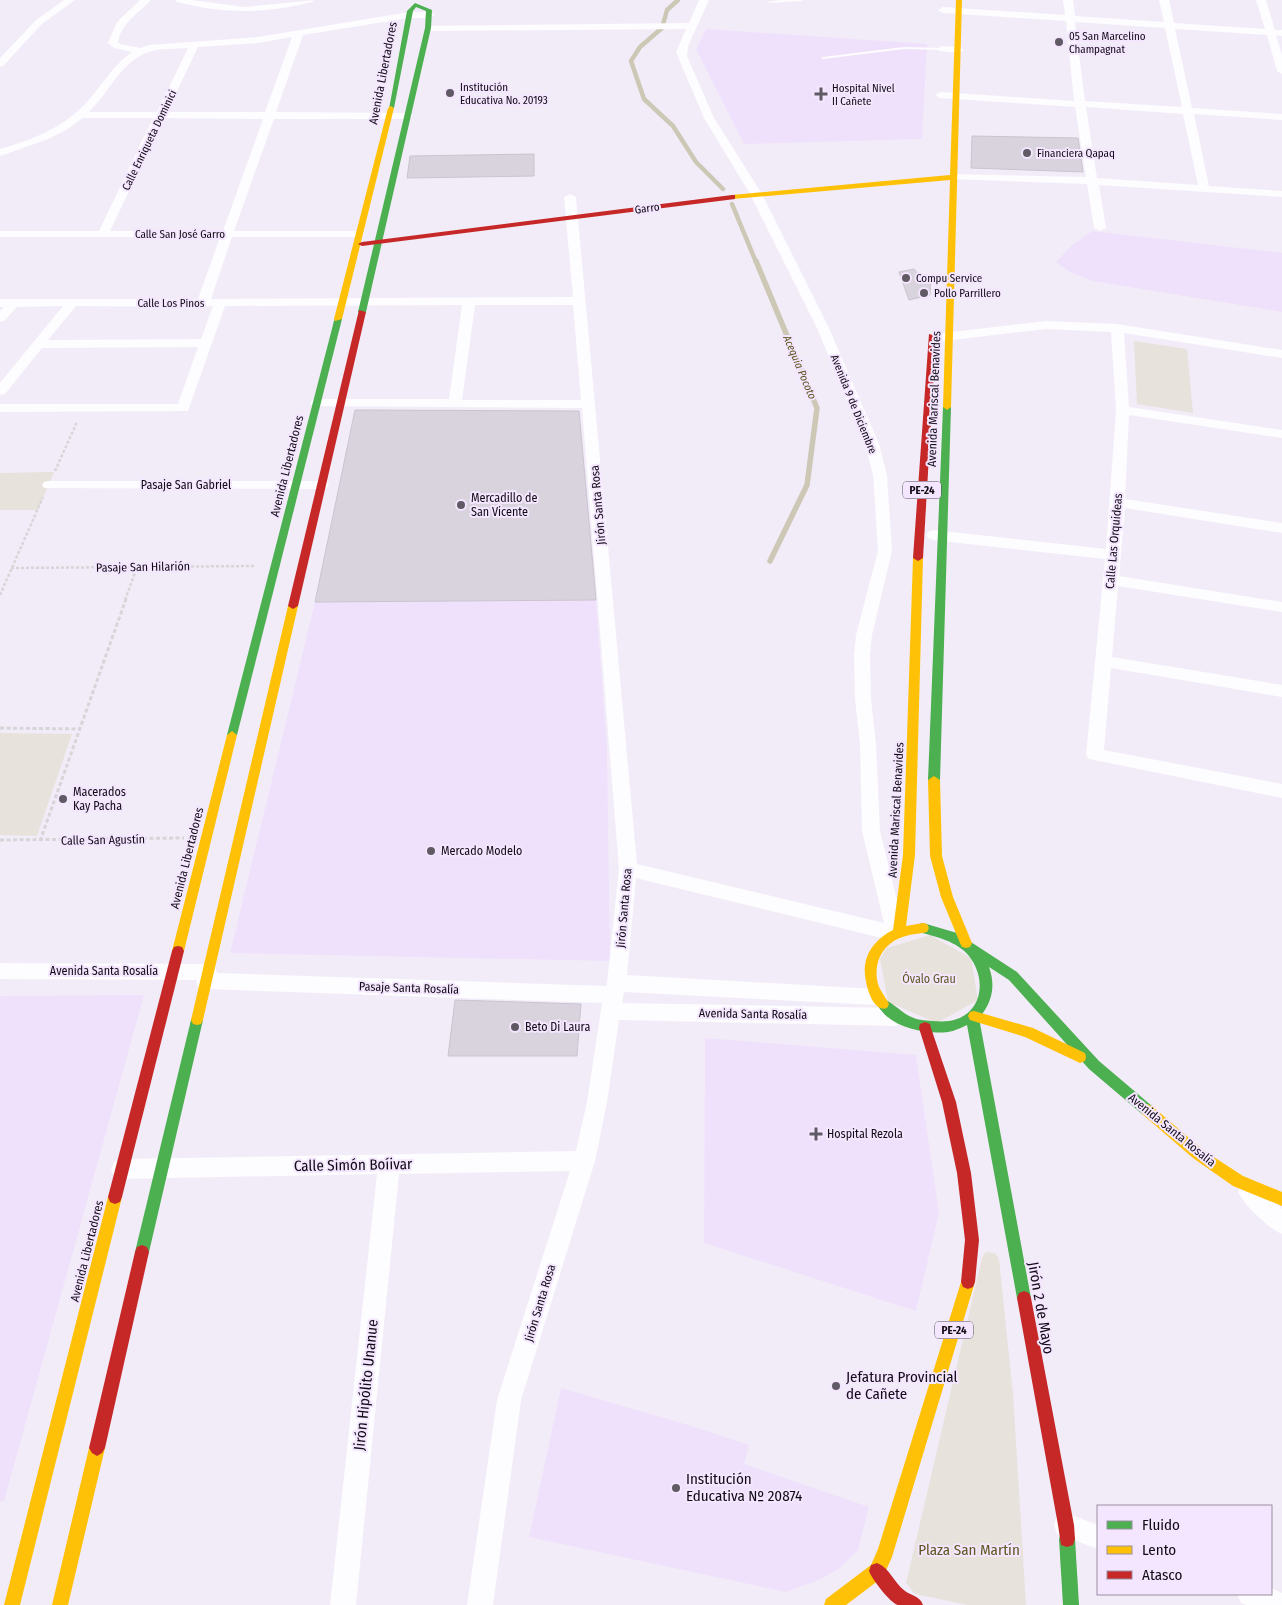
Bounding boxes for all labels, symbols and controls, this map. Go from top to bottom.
street label: Avenida Libertadores [366,21,400,125]
place label: 05 San Marcelino Champagnat [1069,30,1146,56]
marker: 05 San Marcelino Champagnat [1053,36,1065,48]
place label: Institución Educativa No. 20193 [460,81,548,107]
place label: Hospital Nivel II Cañete [832,82,895,108]
marker: Institución Educativa No. 20193 [444,87,456,99]
marker: Hospital Nivel II Cañete [814,87,828,101]
street label: Calle Enriqueta Dominici [119,88,180,193]
marker: Financiera Qapaq [1021,147,1033,159]
place label: Financiera Qapaq [1037,147,1115,160]
street label: Garro [634,200,660,217]
street label: Calle San José Garro [135,228,225,241]
marker: Compu Service [900,272,912,284]
place label: Compu Service [916,272,982,285]
marker: Pollo Parrillero [918,287,930,299]
place label: Pollo Parrillero [934,287,1001,300]
street label: Calle Los Pinos [137,297,205,310]
street label: Avenida Mariscal Benavides [925,331,943,467]
water label: Acequia Pocoto [780,332,819,401]
street label: Avenida 9 de Diciembre [828,353,879,456]
street label: Avenida Libertadores [268,414,306,518]
street label: Jirón Santa Rosa [588,464,608,545]
street label: Pasaje San Gabriel [141,478,231,492]
road number: PE-24 [903,482,941,498]
place label: Mercadillo de San Vicente [471,491,538,519]
street label: Calle Las Orquideas [1103,493,1125,589]
marker: Mercadillo de San Vicente [455,499,467,511]
street label: Pasaje San Hilarión [96,559,190,575]
street label: Avenida Mariscal Benavides [885,742,907,878]
place label: Macerados Kay Pacha [73,785,126,813]
marker: Macerados Kay Pacha [57,793,69,805]
street label: Avenida Libertadores [168,806,206,910]
street label: Calle San Agustín [61,832,145,848]
place label: Mercado Modelo [441,844,522,858]
marker: Mercado Modelo [425,845,437,857]
street label: Jirón Santa Rosa [614,867,634,948]
street label: Avenida Santa Rosalía [50,964,158,978]
park label: Óvalo Grau [902,971,956,986]
street label: Pasaje Santa Rosalía [359,979,459,997]
street label: Avenida Santa Rosalía [699,1006,807,1022]
place label: Beto Di Laura [525,1020,590,1034]
marker: Beto Di Laura [509,1021,521,1033]
street label: Avenida Santa Rosalía [1126,1090,1219,1170]
marker: Hospital Rezola [809,1127,823,1141]
place label: Hospital Rezola [827,1127,903,1141]
street label: Calle Simón Boíivar [294,1155,413,1175]
street label: Avenida Libertadores [68,1199,106,1303]
street label: Jirón 2 de Mayo [1024,1260,1058,1356]
street label: Jirón Santa Rosa [522,1263,558,1343]
street label: Jirón Hipólito Unanue [350,1319,382,1451]
road number: PE-24 [935,1322,973,1338]
place label: Jefatura Provincial de Cañete [846,1368,957,1403]
marker: Jefatura Provincial de Cañete [830,1380,842,1392]
place label: Institución Educativa Nº 20874 [686,1470,802,1505]
marker: Institución Educativa Nº 20874 [670,1482,682,1494]
legend [1097,1505,1272,1595]
text: Fluido [1142,1516,1180,1534]
park label: Plaza San Martín [918,1541,1020,1559]
text: Lento [1142,1541,1176,1559]
text: Atasco [1142,1566,1182,1584]

